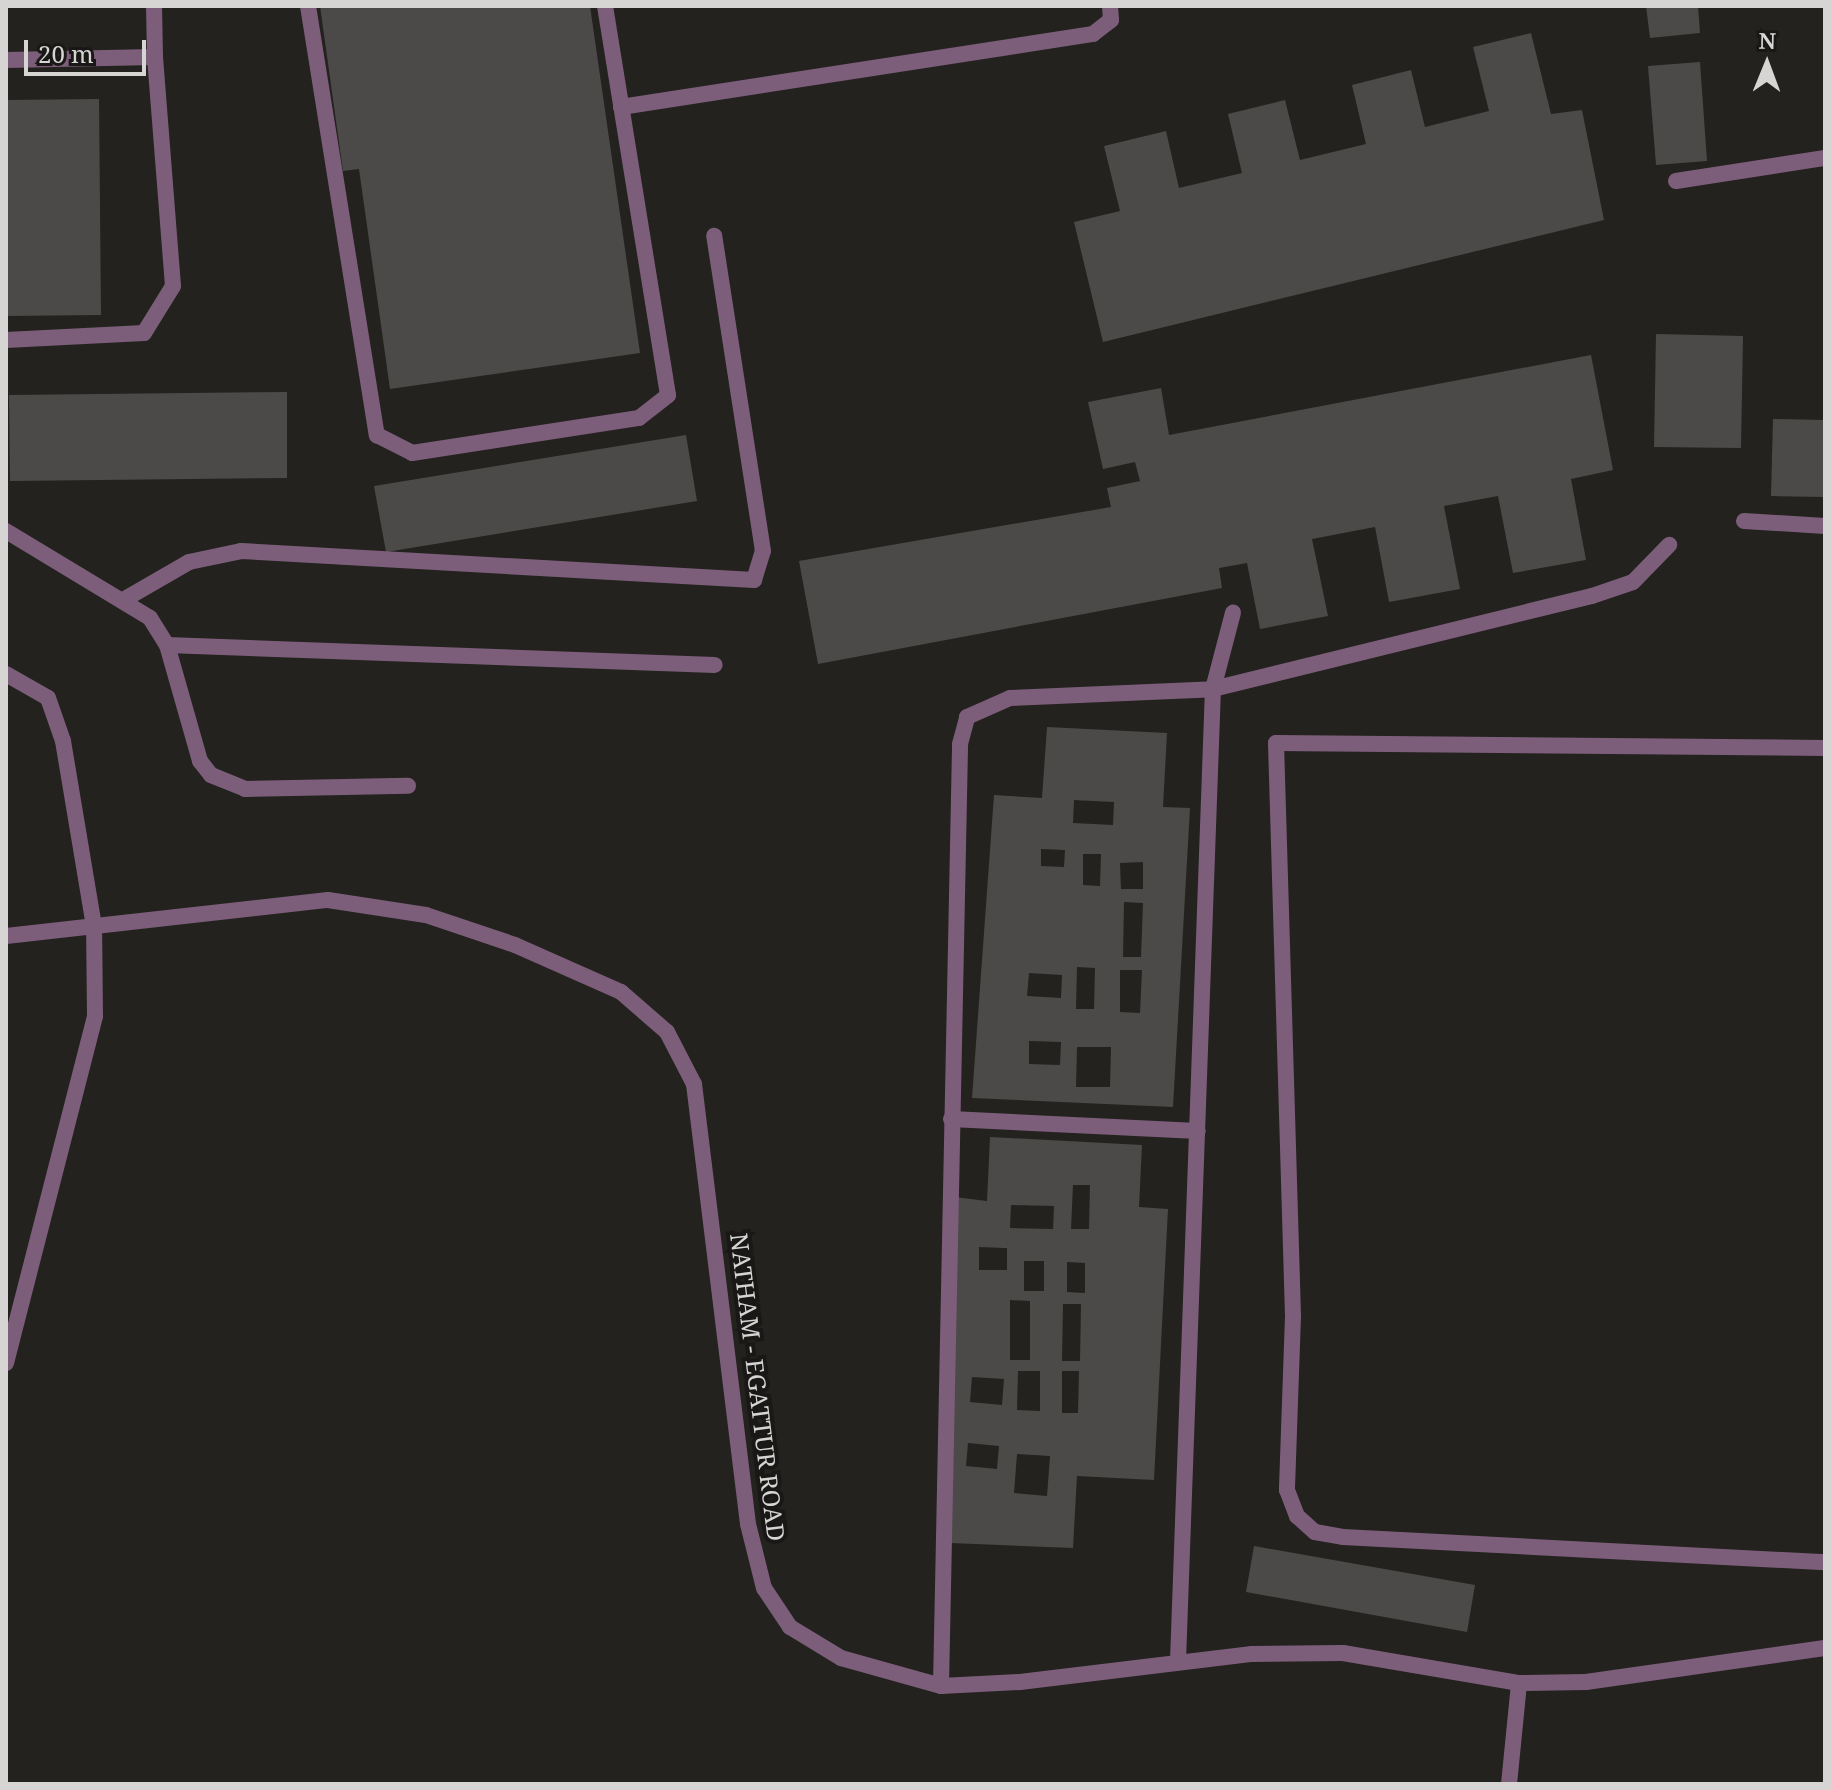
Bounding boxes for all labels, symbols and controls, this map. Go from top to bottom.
scale bar [28,24,150,74]
north arrow [1727,24,1807,104]
text: N [1758,25,1776,55]
text: 20 m [38,37,94,70]
street label: NATHAM - EGATTUR ROAD [725,1231,791,1543]

